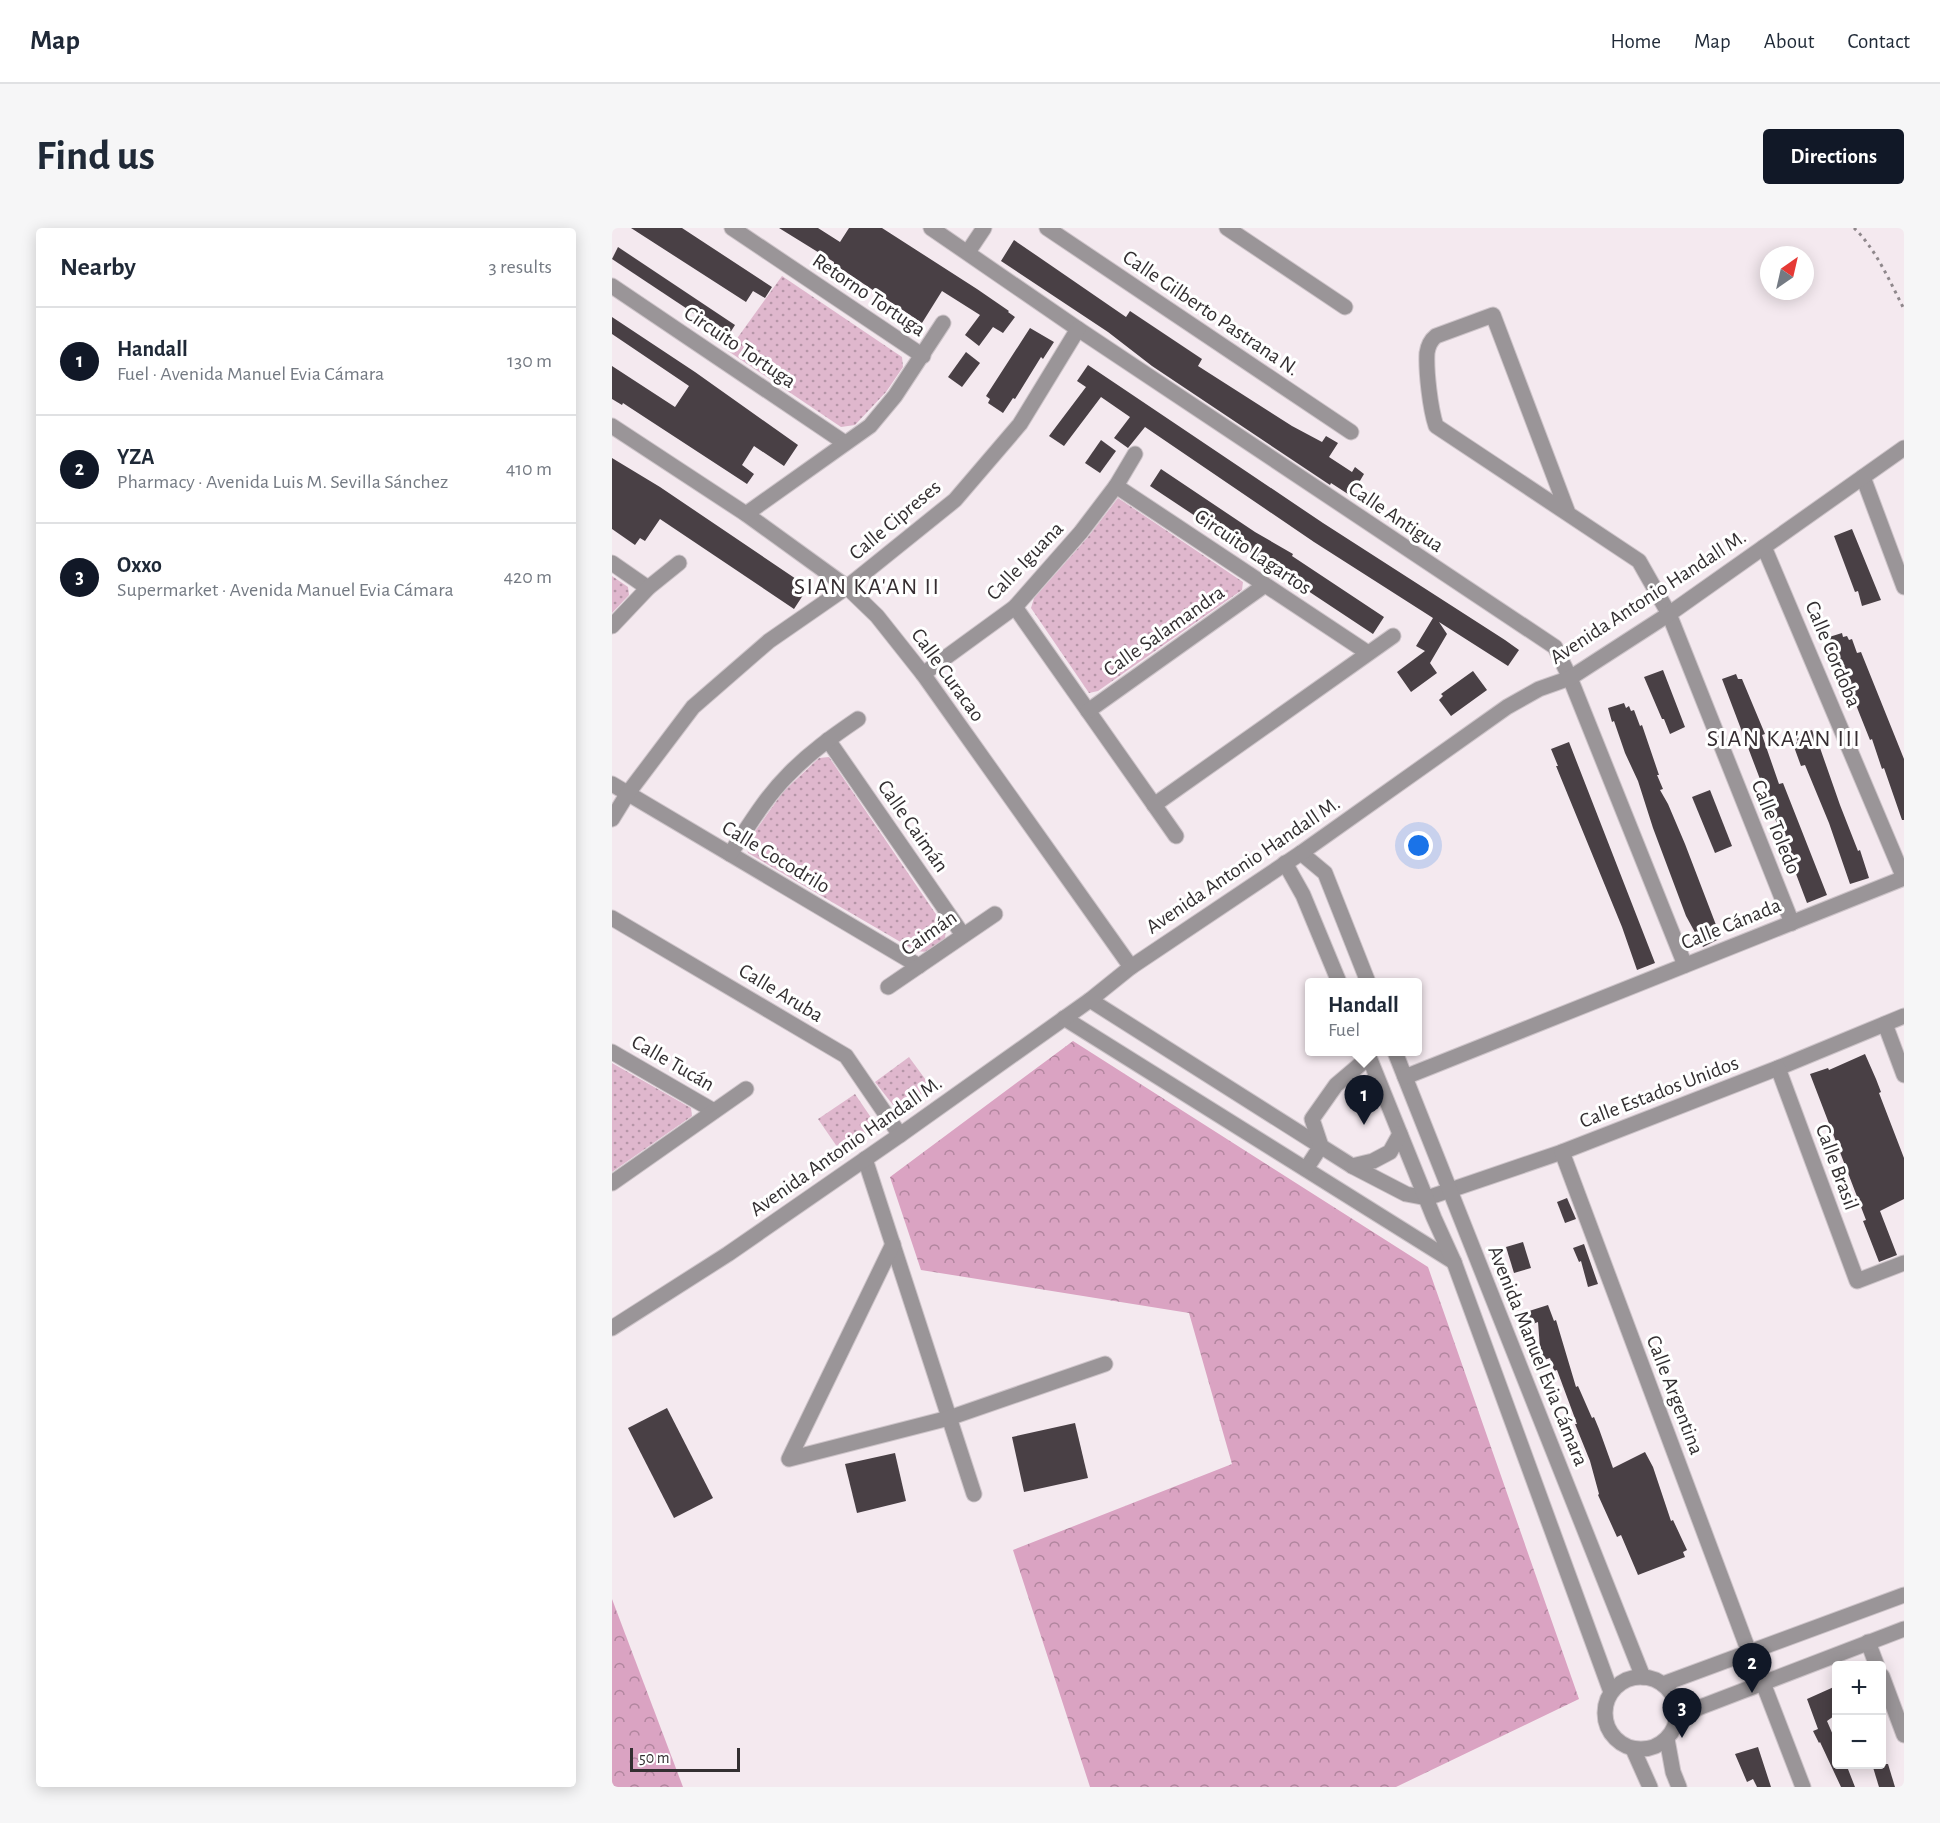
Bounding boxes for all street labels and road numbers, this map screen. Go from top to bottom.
street label: Calle Gilberto Pastrana N. [1119,246,1303,380]
street label: Retorno Tortuga [809,250,930,341]
street label: Circuito Tortuga [680,302,800,392]
street label: Calle Cipreses [845,476,945,564]
street label: Calle Antigua [1345,478,1447,556]
street label: Circuito Lagartos [1191,505,1315,599]
street label: Calle Iguana [983,517,1068,604]
street label: Avenida Antonio Handall M. [1546,526,1750,668]
street label: Calle Salamandra [1100,581,1229,680]
street label: Calle Cordoba [1801,598,1865,710]
street label: Calle Curacao [907,625,989,725]
street label: Calle Caimán [874,776,952,876]
street label: Calle Toledo [1748,777,1804,877]
street label: Avenida Antonio Handall M. [1142,792,1344,938]
street label: Calle Cocodrilo [718,817,834,897]
street label: Calle Cánada [1678,894,1784,954]
street label: Caimán [897,906,961,960]
street label: Calle Aruba [735,960,827,1026]
street label: Calle Tucán [628,1031,718,1095]
street label: Calle Estados Unidos [1577,1052,1741,1132]
street label: Avenida Antonio Handall M. [746,1072,946,1220]
street label: Calle Brasil [1812,1121,1862,1213]
street label: Avenida Manuel Evia Cámara [1484,1243,1592,1469]
street label: Calle Argentina [1643,1332,1707,1458]

